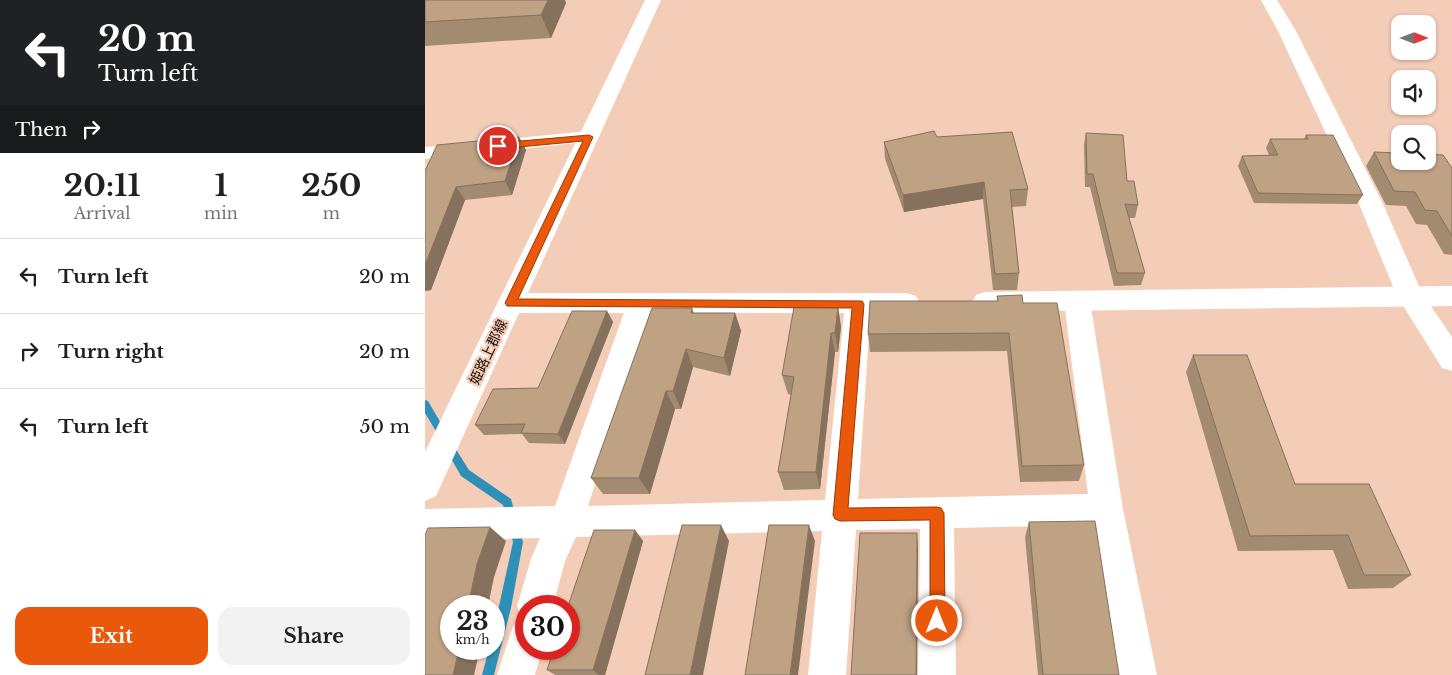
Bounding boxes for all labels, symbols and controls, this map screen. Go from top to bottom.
north arrow [1391,15,1436,60]
map controls [1391,15,1436,170]
text: 20 m [98,17,195,60]
icon: left [15,20,80,85]
text: Turn left [98,60,198,87]
button: sound [1391,70,1436,115]
icon: right [77,115,105,143]
text: Then [15,118,67,141]
pin [477,125,519,167]
button: search [1391,125,1436,170]
icon: arrive [484,132,512,160]
text: 20:11 [64,167,140,204]
text: 1 [214,167,227,204]
text: 250 [301,167,361,204]
text: Arrival [74,203,130,223]
text: min [204,203,238,223]
text: m [323,203,340,223]
icon: left [15,262,43,290]
text: Turn left [58,265,149,288]
text: 20 m [359,265,410,288]
street label: 姫路上郡線 [465,316,511,388]
icon: right [15,337,43,365]
text: Turn right [58,340,164,363]
text: 20 m [359,340,410,363]
icon: left [15,412,43,440]
text: Turn left [58,415,149,438]
text: 50 m [360,415,410,438]
position arrow [910,594,962,646]
speed limit sign: 30 [515,595,580,660]
text: 23 [456,606,489,637]
button: Exit [15,607,208,665]
button: Share [218,607,410,665]
text: km/h [455,632,490,647]

